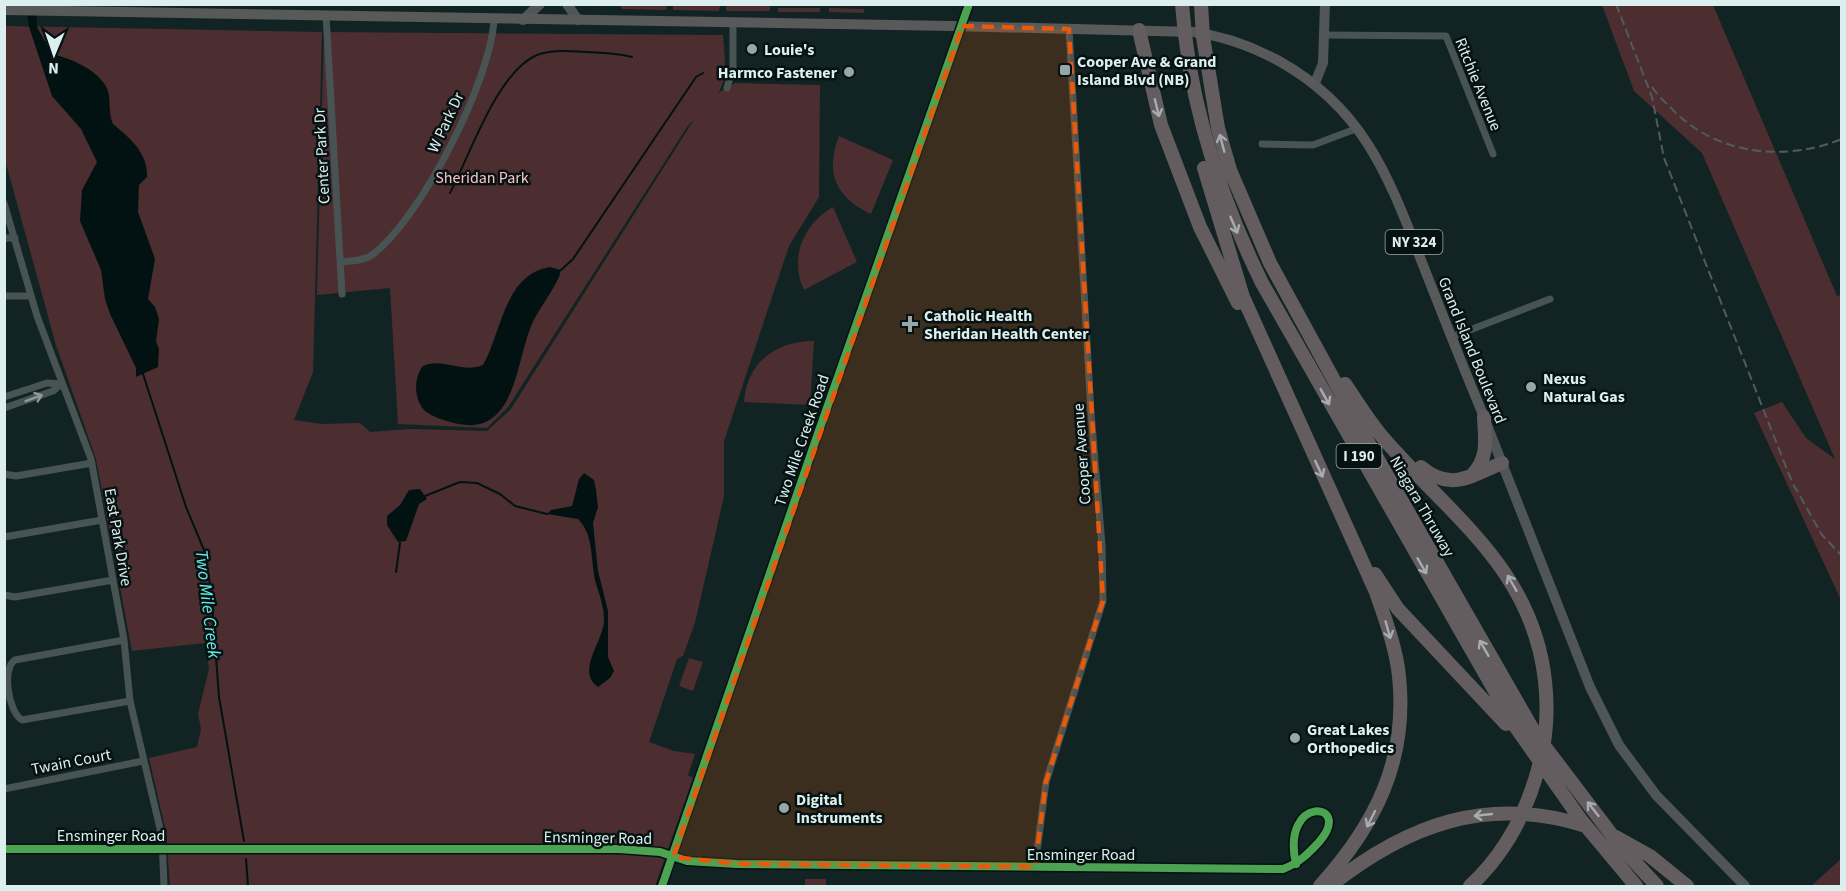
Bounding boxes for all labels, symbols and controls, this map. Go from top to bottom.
north arrow [24,24,84,84]
street label: Ritchie Avenue [1449,35,1507,134]
place label: Louie's [764,39,814,61]
marker: Louie's [745,42,759,56]
place label: Cooper Ave & Grand Island Blvd (NB) [1077,51,1216,91]
text: N [48,57,59,79]
place label: Harmco Fastener [718,62,838,84]
marker: Cooper Ave & Grand Island Blvd (NB) [1058,63,1072,77]
marker: Harmco Fastener [842,65,856,79]
street label: W Park Dr [422,88,470,156]
one-way arrow [1152,98,1164,117]
street label: Center Park Dr [308,107,336,205]
one-way arrow [1216,134,1227,153]
park label: Sheridan Park [435,167,529,189]
one-way arrow [1229,215,1240,233]
road number: NY 324 [1386,230,1442,254]
street label: Grand Island Boulevard [1433,274,1512,427]
place label: Catholic Health Sheridan Health Center [924,305,1089,345]
marker: Catholic Health Sheridan Health Center [901,315,919,333]
place label: Nexus Natural Gas [1543,368,1625,408]
street label: Two Mile Creek Road [769,372,835,509]
marker: Nexus Natural Gas [1524,380,1538,394]
one-way arrow [1319,388,1331,405]
one-way arrow [24,392,43,403]
street label: Cooper Avenue [1067,403,1097,505]
road number: I 190 [1336,444,1382,468]
street label: Niagara Thruway [1384,452,1460,561]
one-way arrow [1314,459,1326,477]
street label: East Park Drive [99,486,137,588]
water label: Two Mile Creek [188,548,227,660]
one-way arrow [1416,557,1428,574]
one-way arrow [1506,575,1518,592]
one-way arrow [1383,620,1395,639]
one-way arrow [1478,640,1490,657]
place label: Great Lakes Orthopedics [1307,719,1394,759]
marker: Great Lakes Orthopedics [1288,731,1302,745]
street label: Twain Court [29,743,114,780]
place label: Digital Instruments [796,789,883,829]
marker: Digital Instruments [777,801,791,815]
one-way arrow [1586,801,1599,817]
one-way arrow [1365,809,1376,827]
one-way arrow [1473,810,1493,821]
street label: Ensminger Road [57,825,165,847]
street label: Ensminger Road [543,826,653,850]
street label: Ensminger Road [1027,844,1135,866]

